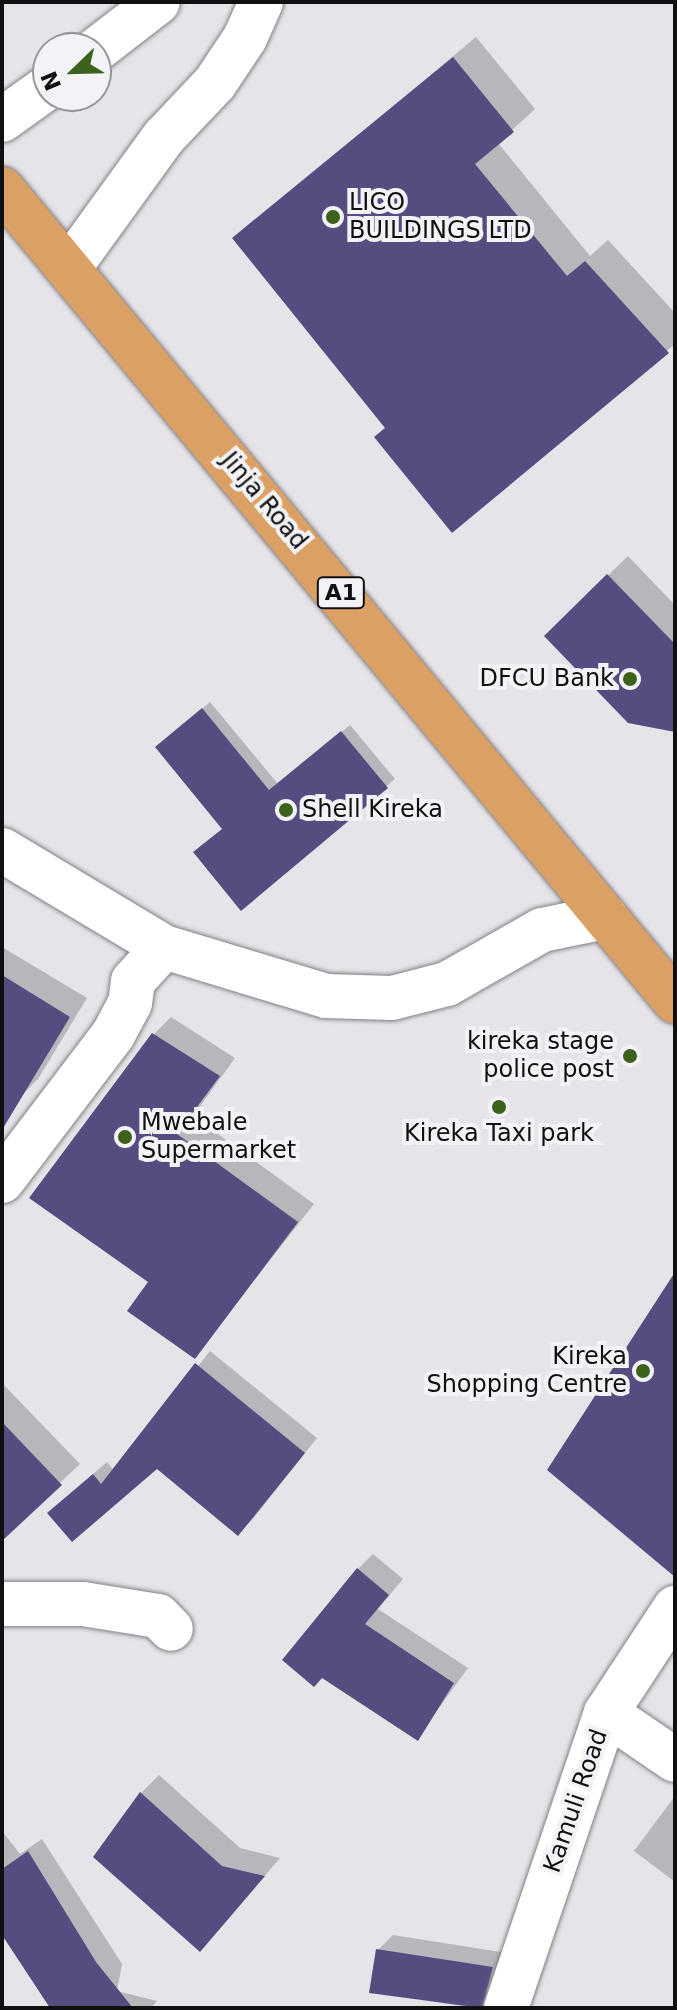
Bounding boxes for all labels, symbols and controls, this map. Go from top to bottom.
north arrow [32,32,112,112]
text: N [36,67,66,94]
place label: LICO BUILDINGS LTD [349,189,532,245]
marker: LICO BUILDINGS LTD [324,208,342,226]
street label: Jinja Road [215,446,313,556]
road number: A1 [315,575,367,611]
place label: DFCU Bank [479,665,614,693]
marker: DFCU Bank [621,670,639,688]
place label: Shell Kireka [302,796,443,824]
marker: Shell Kireka [277,801,295,819]
place label: kireka stage police post [467,1028,614,1084]
marker: kireka stage police post [621,1047,639,1065]
marker: Kireka Taxi park [490,1098,508,1116]
place label: Mwebale Supermarket [141,1109,296,1165]
place label: Kireka Taxi park [404,1120,594,1148]
marker: Mwebale Supermarket [116,1128,134,1146]
place label: Kireka Shopping Centre [426,1343,627,1399]
marker: Kireka Shopping Centre [634,1362,652,1380]
street label: Kamuli Road [538,1725,614,1877]

